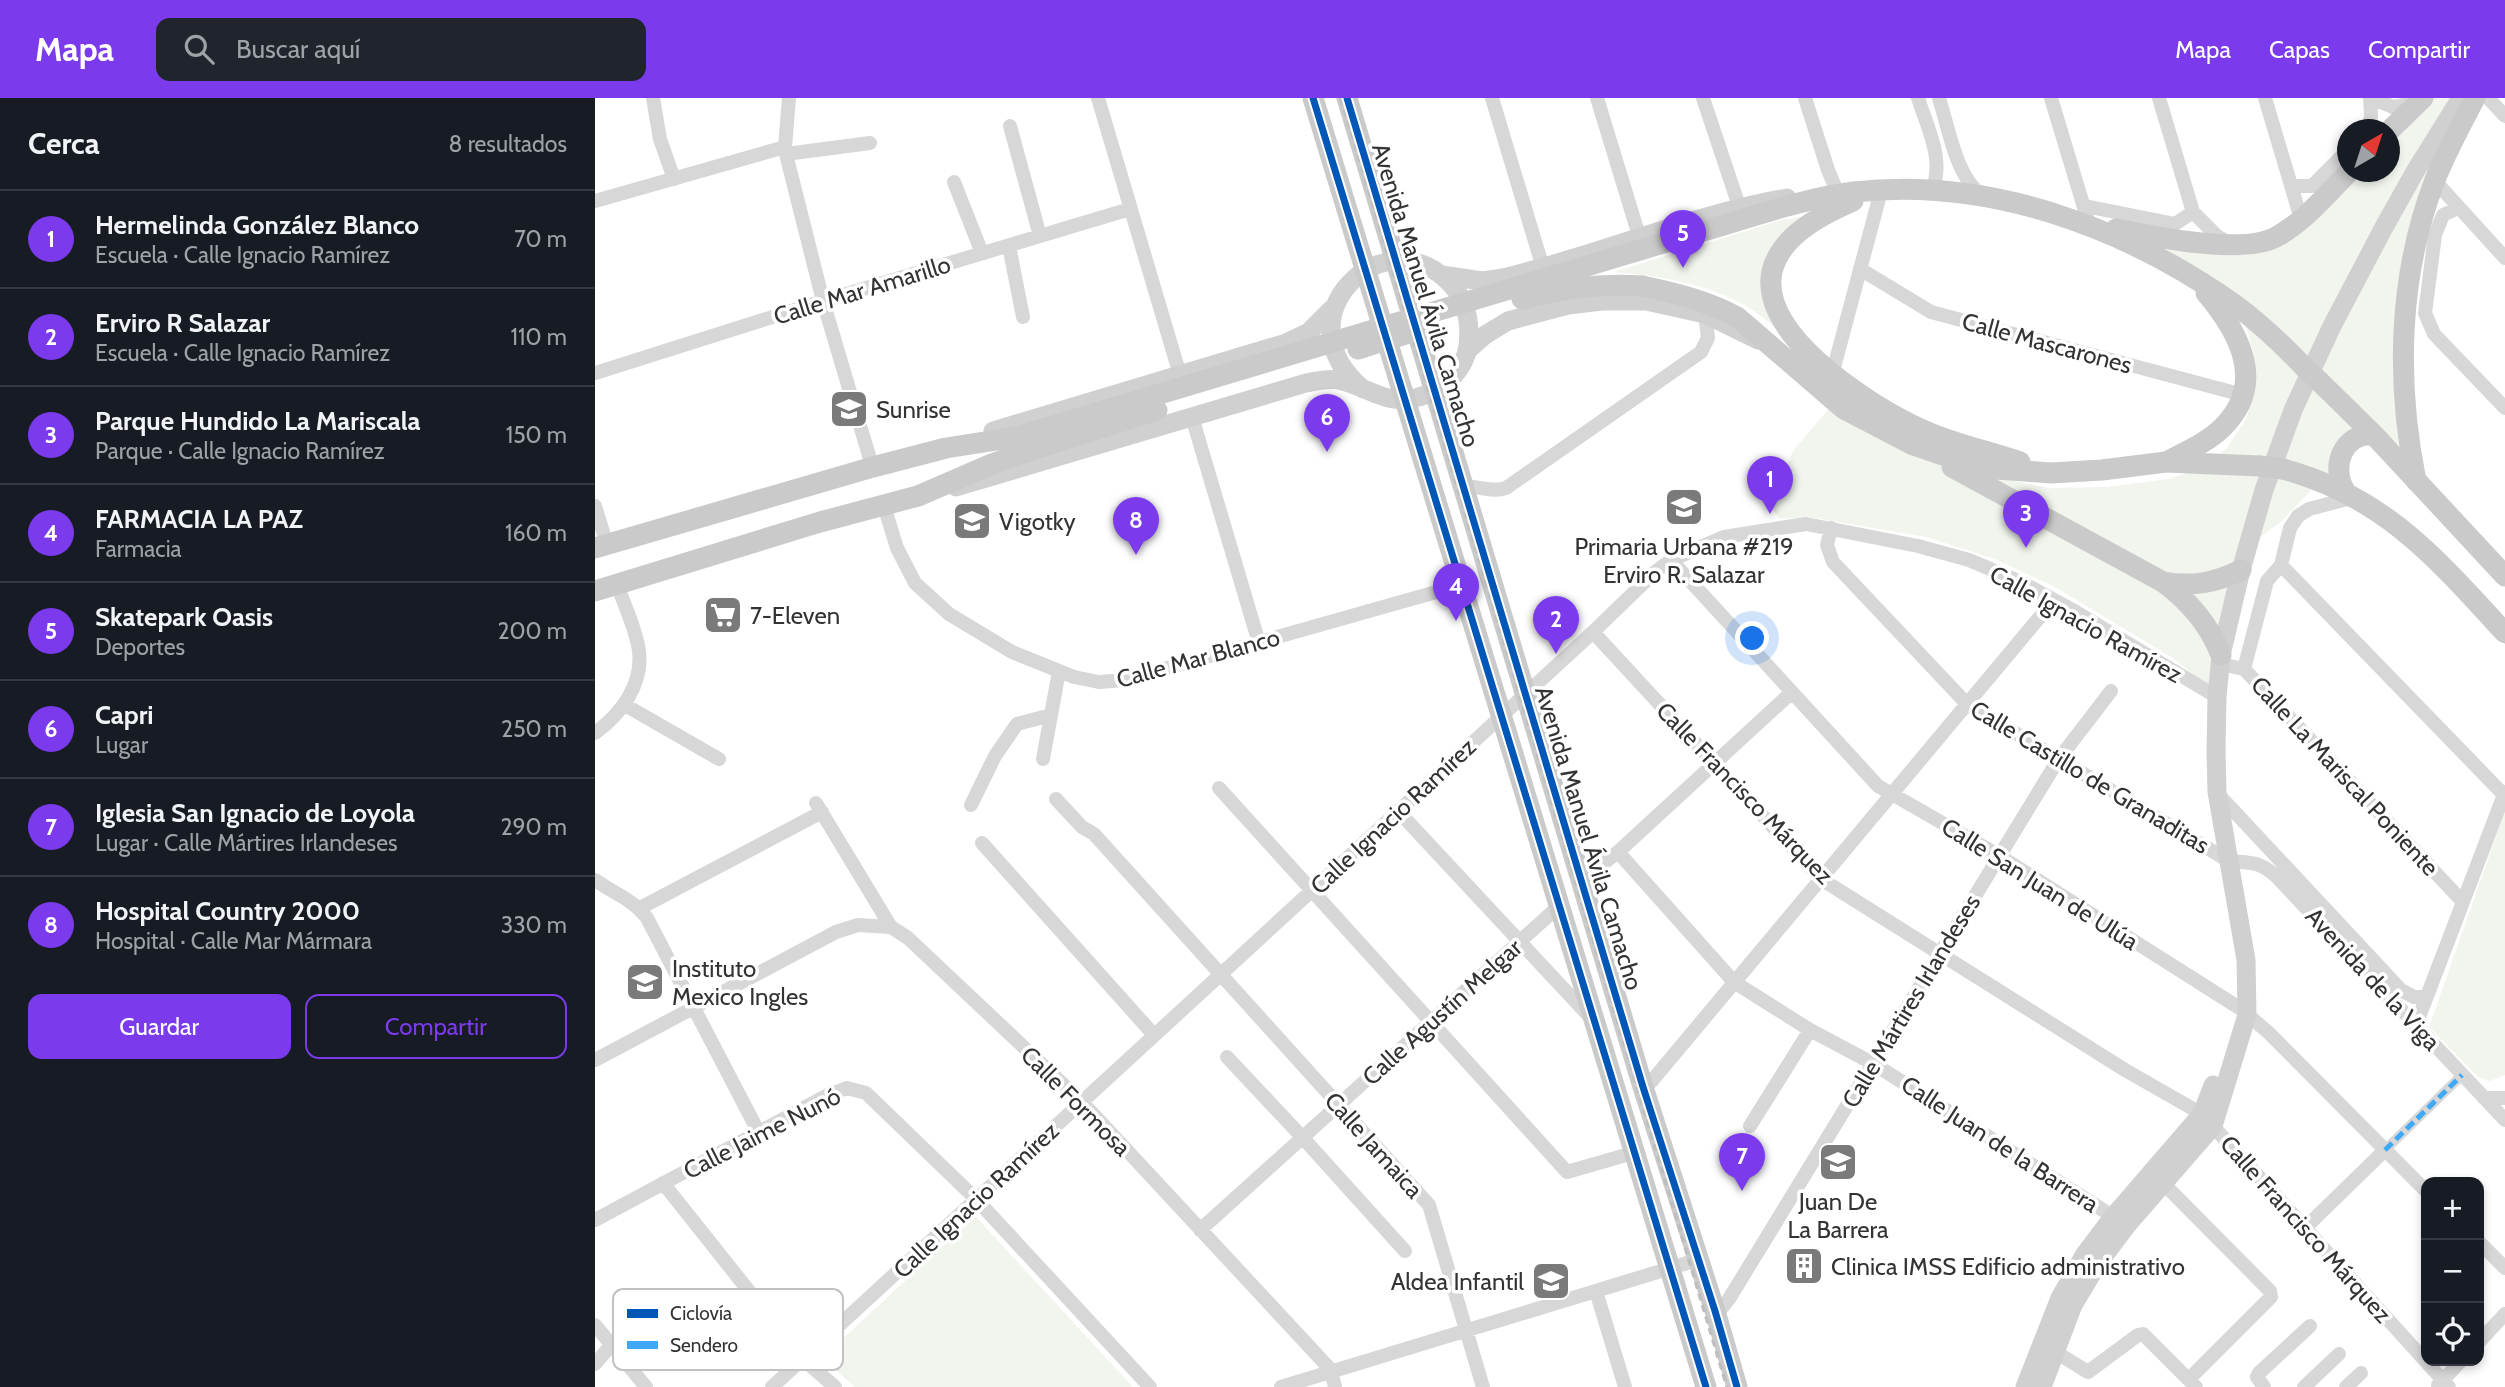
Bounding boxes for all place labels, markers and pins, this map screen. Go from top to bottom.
pin: 5 [1660,210,1706,268]
school or university icon: Sunrise [828,388,870,430]
pin: 6 [1304,394,1350,452]
place label: Sunrise [876,395,951,424]
pin: 1 [1747,456,1793,514]
school or university icon: Primaria Urbana #219 Erviro R. Salazar [1663,486,1705,528]
pin: 3 [2003,490,2049,548]
pin: 8 [1113,497,1159,555]
school or university icon: Vigotky [951,500,993,542]
place label: Vigotky [999,507,1076,536]
place label: Primaria Urbana #219 Erviro R. Salazar [1574,532,1794,589]
pin: 4 [1433,563,1479,621]
supermarket icon: 7-Eleven [702,594,744,636]
pin: 2 [1533,596,1579,654]
place label: 7-Eleven [750,601,840,630]
place label: Instituto Mexico Ingles [672,954,808,1011]
school or university icon: Instituto Mexico Ingles [624,961,666,1003]
pin: 7 [1719,1133,1765,1191]
school or university icon: Juan De La Barrera [1817,1141,1859,1183]
place label: Juan De La Barrera [1788,1187,1889,1244]
building icon: Clinica IMSS Edificio administrativo [1783,1245,1825,1287]
place label: Clinica IMSS Edificio administrativo [1831,1252,2185,1281]
school or university icon: Aldea Infantil [1530,1260,1572,1302]
place label: Aldea Infantil [1391,1267,1524,1296]

